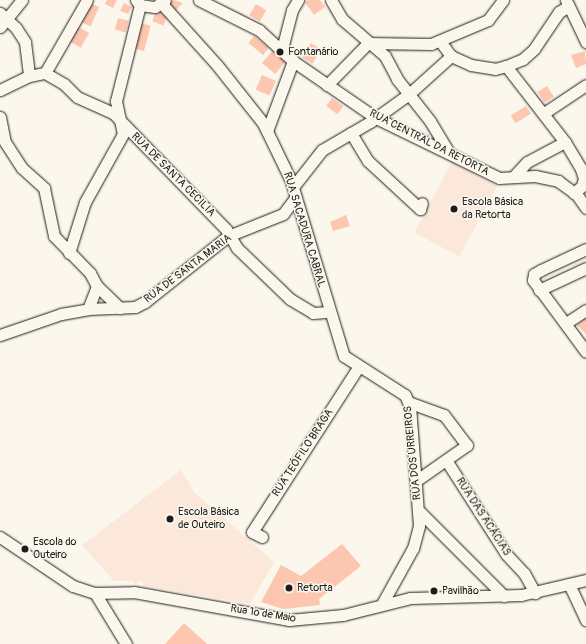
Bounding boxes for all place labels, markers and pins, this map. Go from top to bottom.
place label: Fontanário [288,45,338,59]
marker: Fontanário [275,47,285,57]
place label: Escola Básica da Retorta [462,196,523,222]
marker: Escola Básica da Retorta [449,204,459,214]
place label: Escola Básica de Outeiro [178,506,239,532]
marker: Escola Básica de Outeiro [165,514,175,524]
place label: Escola do Outeiro [33,536,76,562]
marker: Escola do Outeiro [20,544,30,554]
place label: Retorta [297,581,333,595]
marker: Retorta [284,583,294,593]
place label: Pavilhão [442,584,479,598]
marker: Pavilhão [429,586,439,596]

